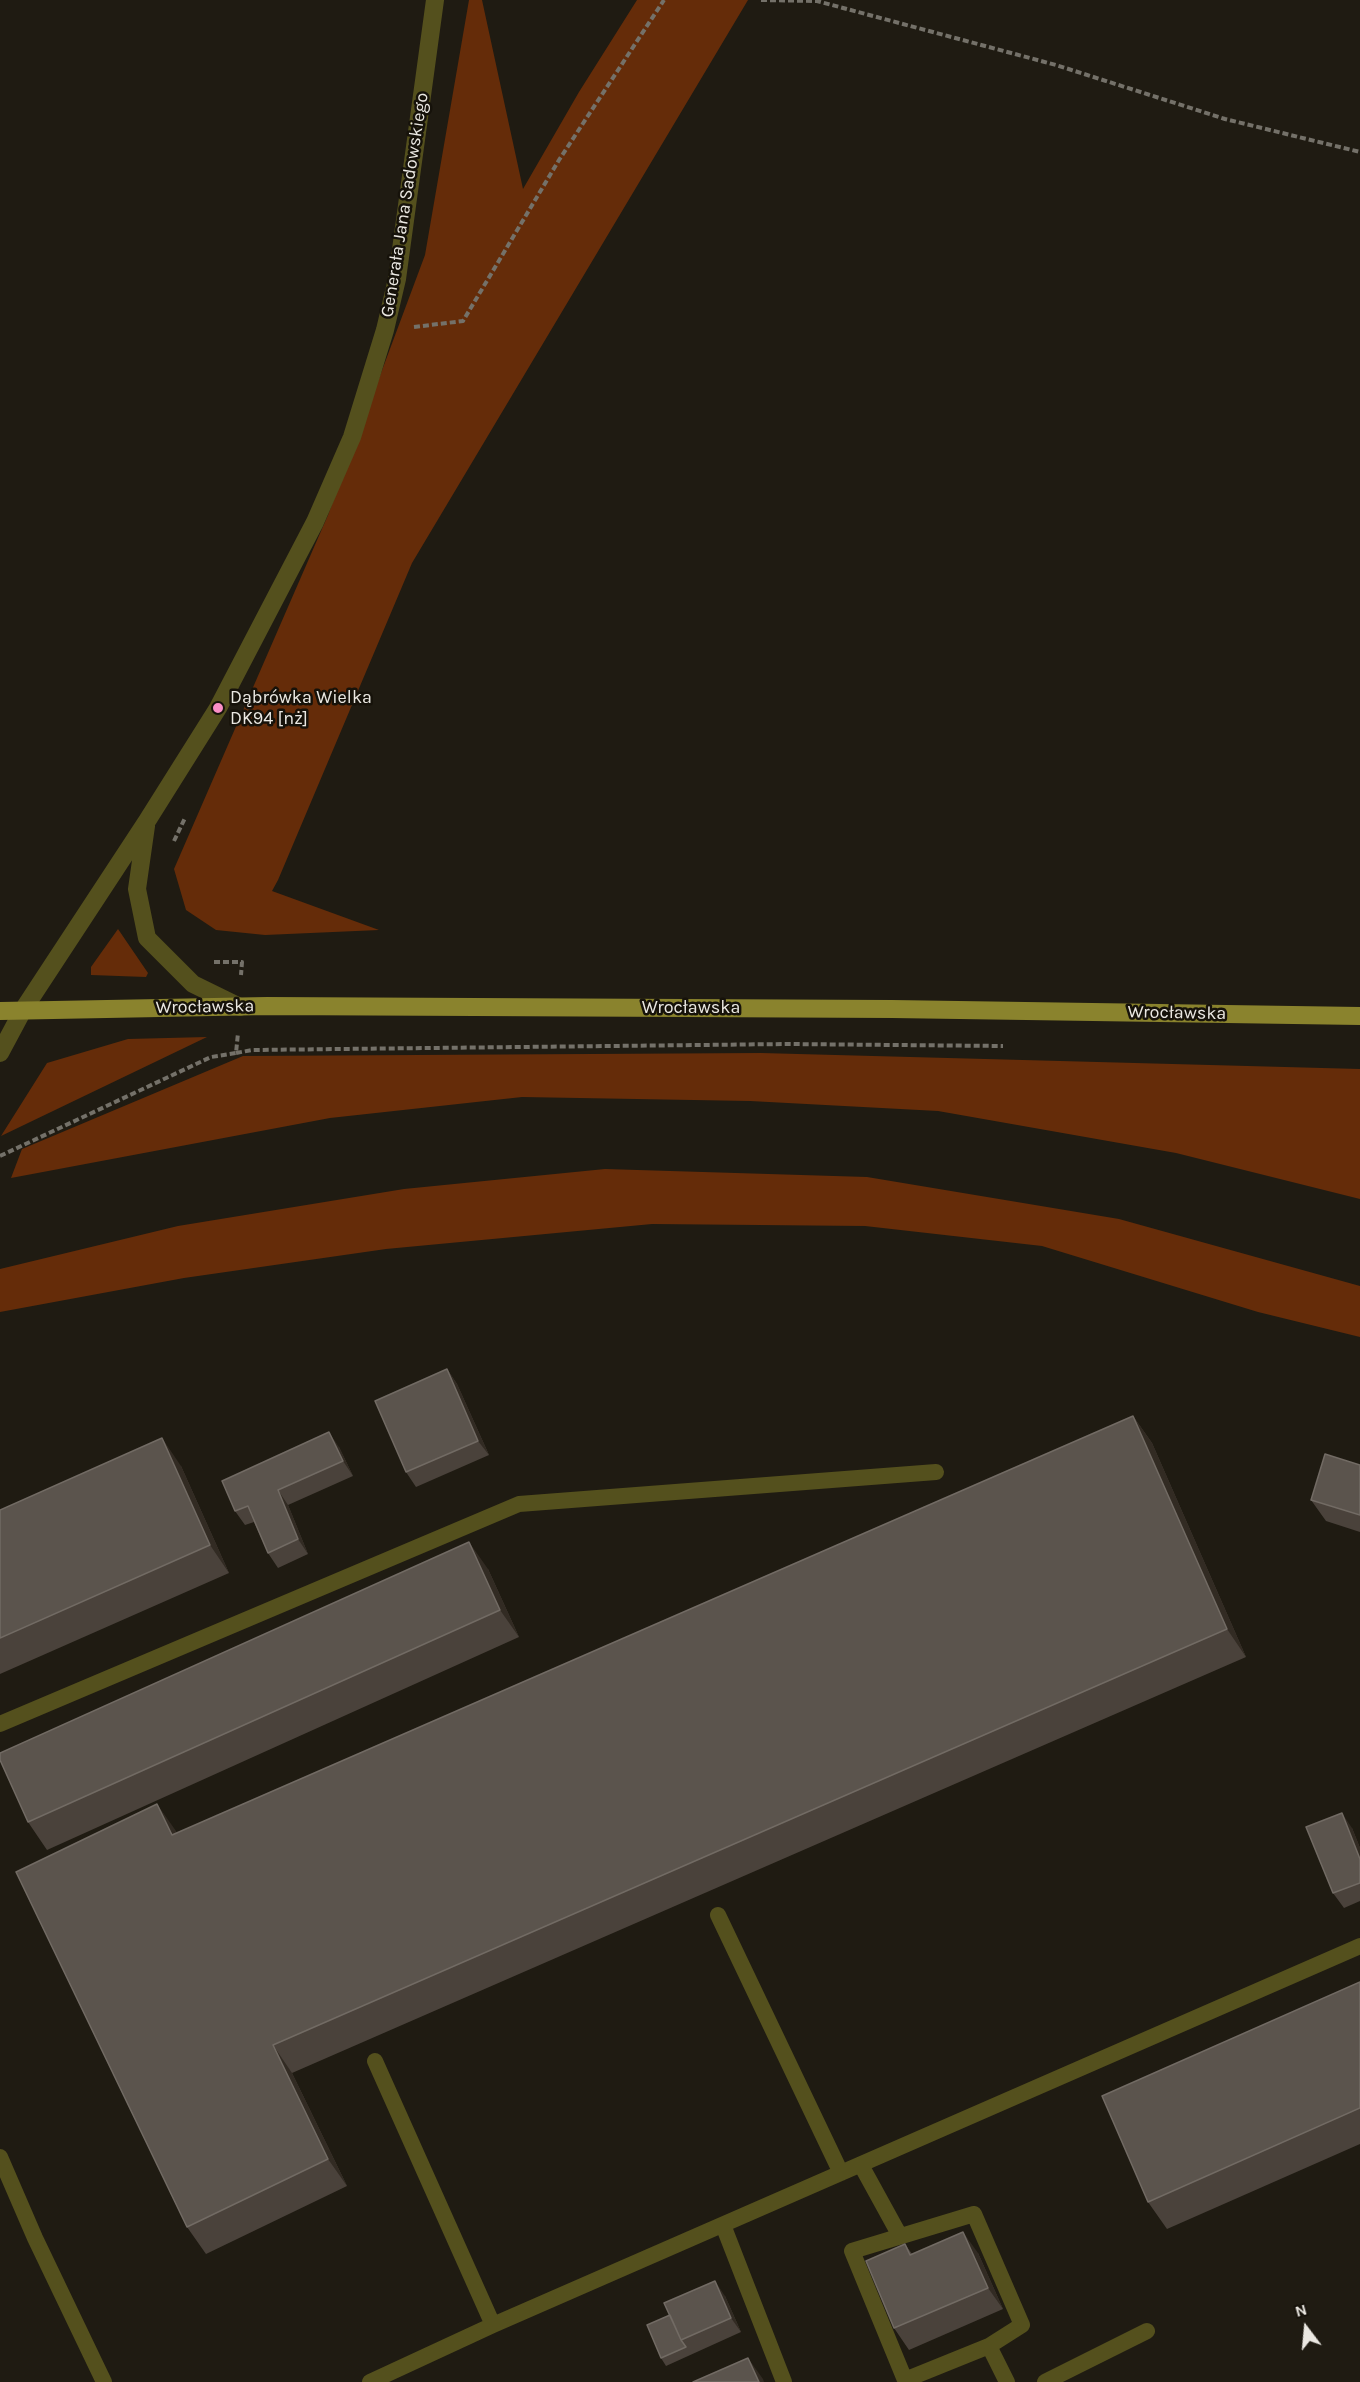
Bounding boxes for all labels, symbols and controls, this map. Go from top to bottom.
street label: Generała Jana Sadowskiego [377,91,433,319]
place label: Dąbrówka Wielka DK94 [nż] [230,687,372,730]
marker: Dąbrówka Wielka DK94 [nż] [211,701,225,715]
street label: Wrocławska [155,995,255,1019]
street label: Wrocławska [642,997,740,1019]
street label: Wrocławska [1127,1001,1227,1025]
north arrow [1276,2298,1336,2358]
text: N [1293,2300,1309,2321]

